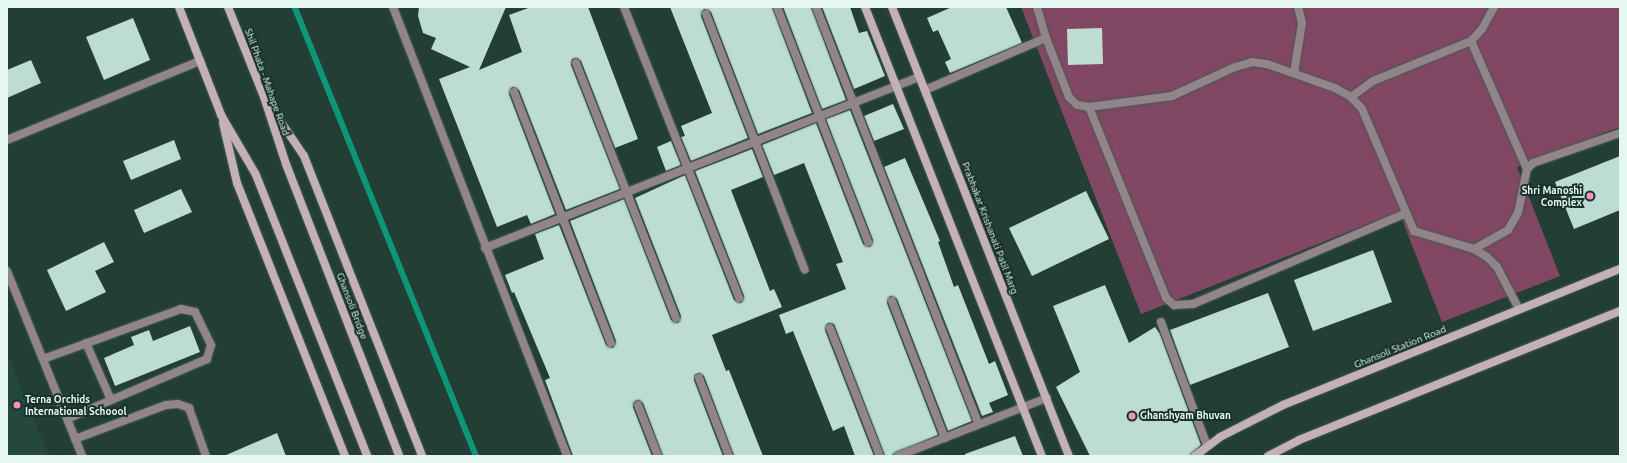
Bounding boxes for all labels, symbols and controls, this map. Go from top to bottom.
street label: Shil Phata - Mahape Road [242,27,292,137]
street label: Prabhakar Krishanati Patil Marg [959,160,1021,296]
place label: Shri Manoshi Complex [1522,184,1582,208]
marker: Shri Manoshi Complex [1585,191,1595,201]
street label: Ghansoli Bridge [334,271,370,341]
street label: Ghansoli Station Road [1352,323,1448,371]
place label: Terna Orchids International Schoool [25,393,126,416]
marker: Terna Orchids International Schoool [12,400,22,410]
place label: Ghanshyam Bhuvan [1140,410,1231,422]
marker: Ghanshyam Bhuvan [1127,411,1137,421]

